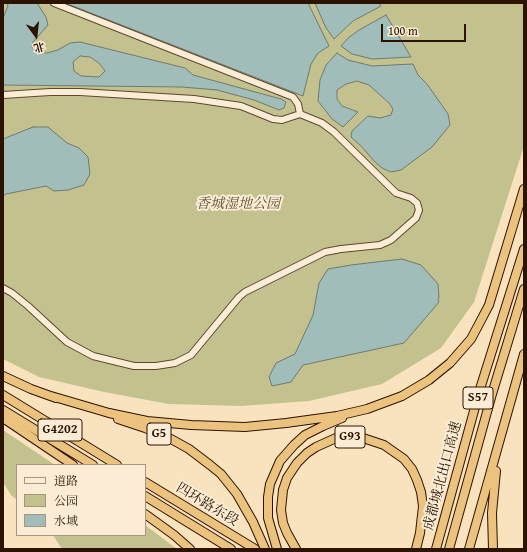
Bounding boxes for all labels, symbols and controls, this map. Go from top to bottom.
north arrow [16,16,56,56]
scale bar [383,16,468,42]
text: 100 m [388,22,418,39]
text: 北 [32,38,46,57]
park label: 香城湿地公园 [196,196,280,212]
road number: S57 [463,387,493,409]
road number: G4202 [38,419,82,441]
street label: 成都城北出口高速 [420,420,466,532]
road number: G5 [147,423,171,445]
road number: G93 [335,426,365,448]
legend [16,464,146,536]
text: 道路 [54,472,78,489]
street label: 四环路东段 [173,480,241,530]
text: 公园 [54,492,78,509]
text: 水域 [54,512,78,529]

